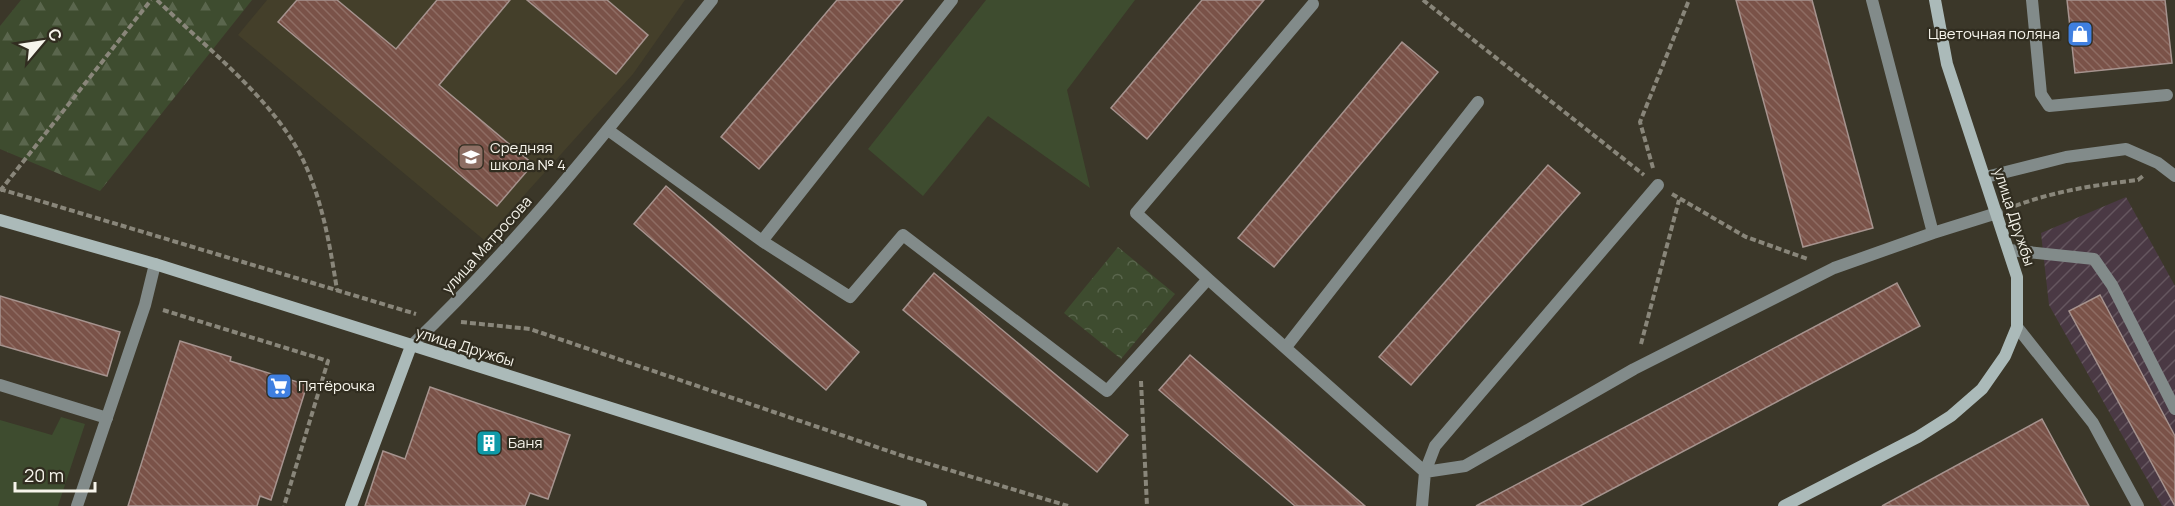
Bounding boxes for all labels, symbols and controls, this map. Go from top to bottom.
north arrow [12,12,72,72]
shop icon: Цветочная поляна [2065,19,2095,49]
place label: Цветочная поляна [1928,23,2060,44]
text: С [43,24,68,45]
place label: Средняя школа № 4 [490,137,566,175]
school or university icon: Средняя школа № 4 [456,142,486,172]
street label: улица Дружбы [1989,165,2040,269]
street label: улица Матросова [437,191,536,298]
street label: улица Дружбы [413,322,517,372]
supermarket icon: Пятёрочка [264,371,294,401]
place label: Пятёрочка [298,375,375,396]
building icon: Баня [474,428,504,458]
place label: Баня [508,432,543,453]
scale bar [15,455,94,493]
text: 20 m [24,463,64,487]

